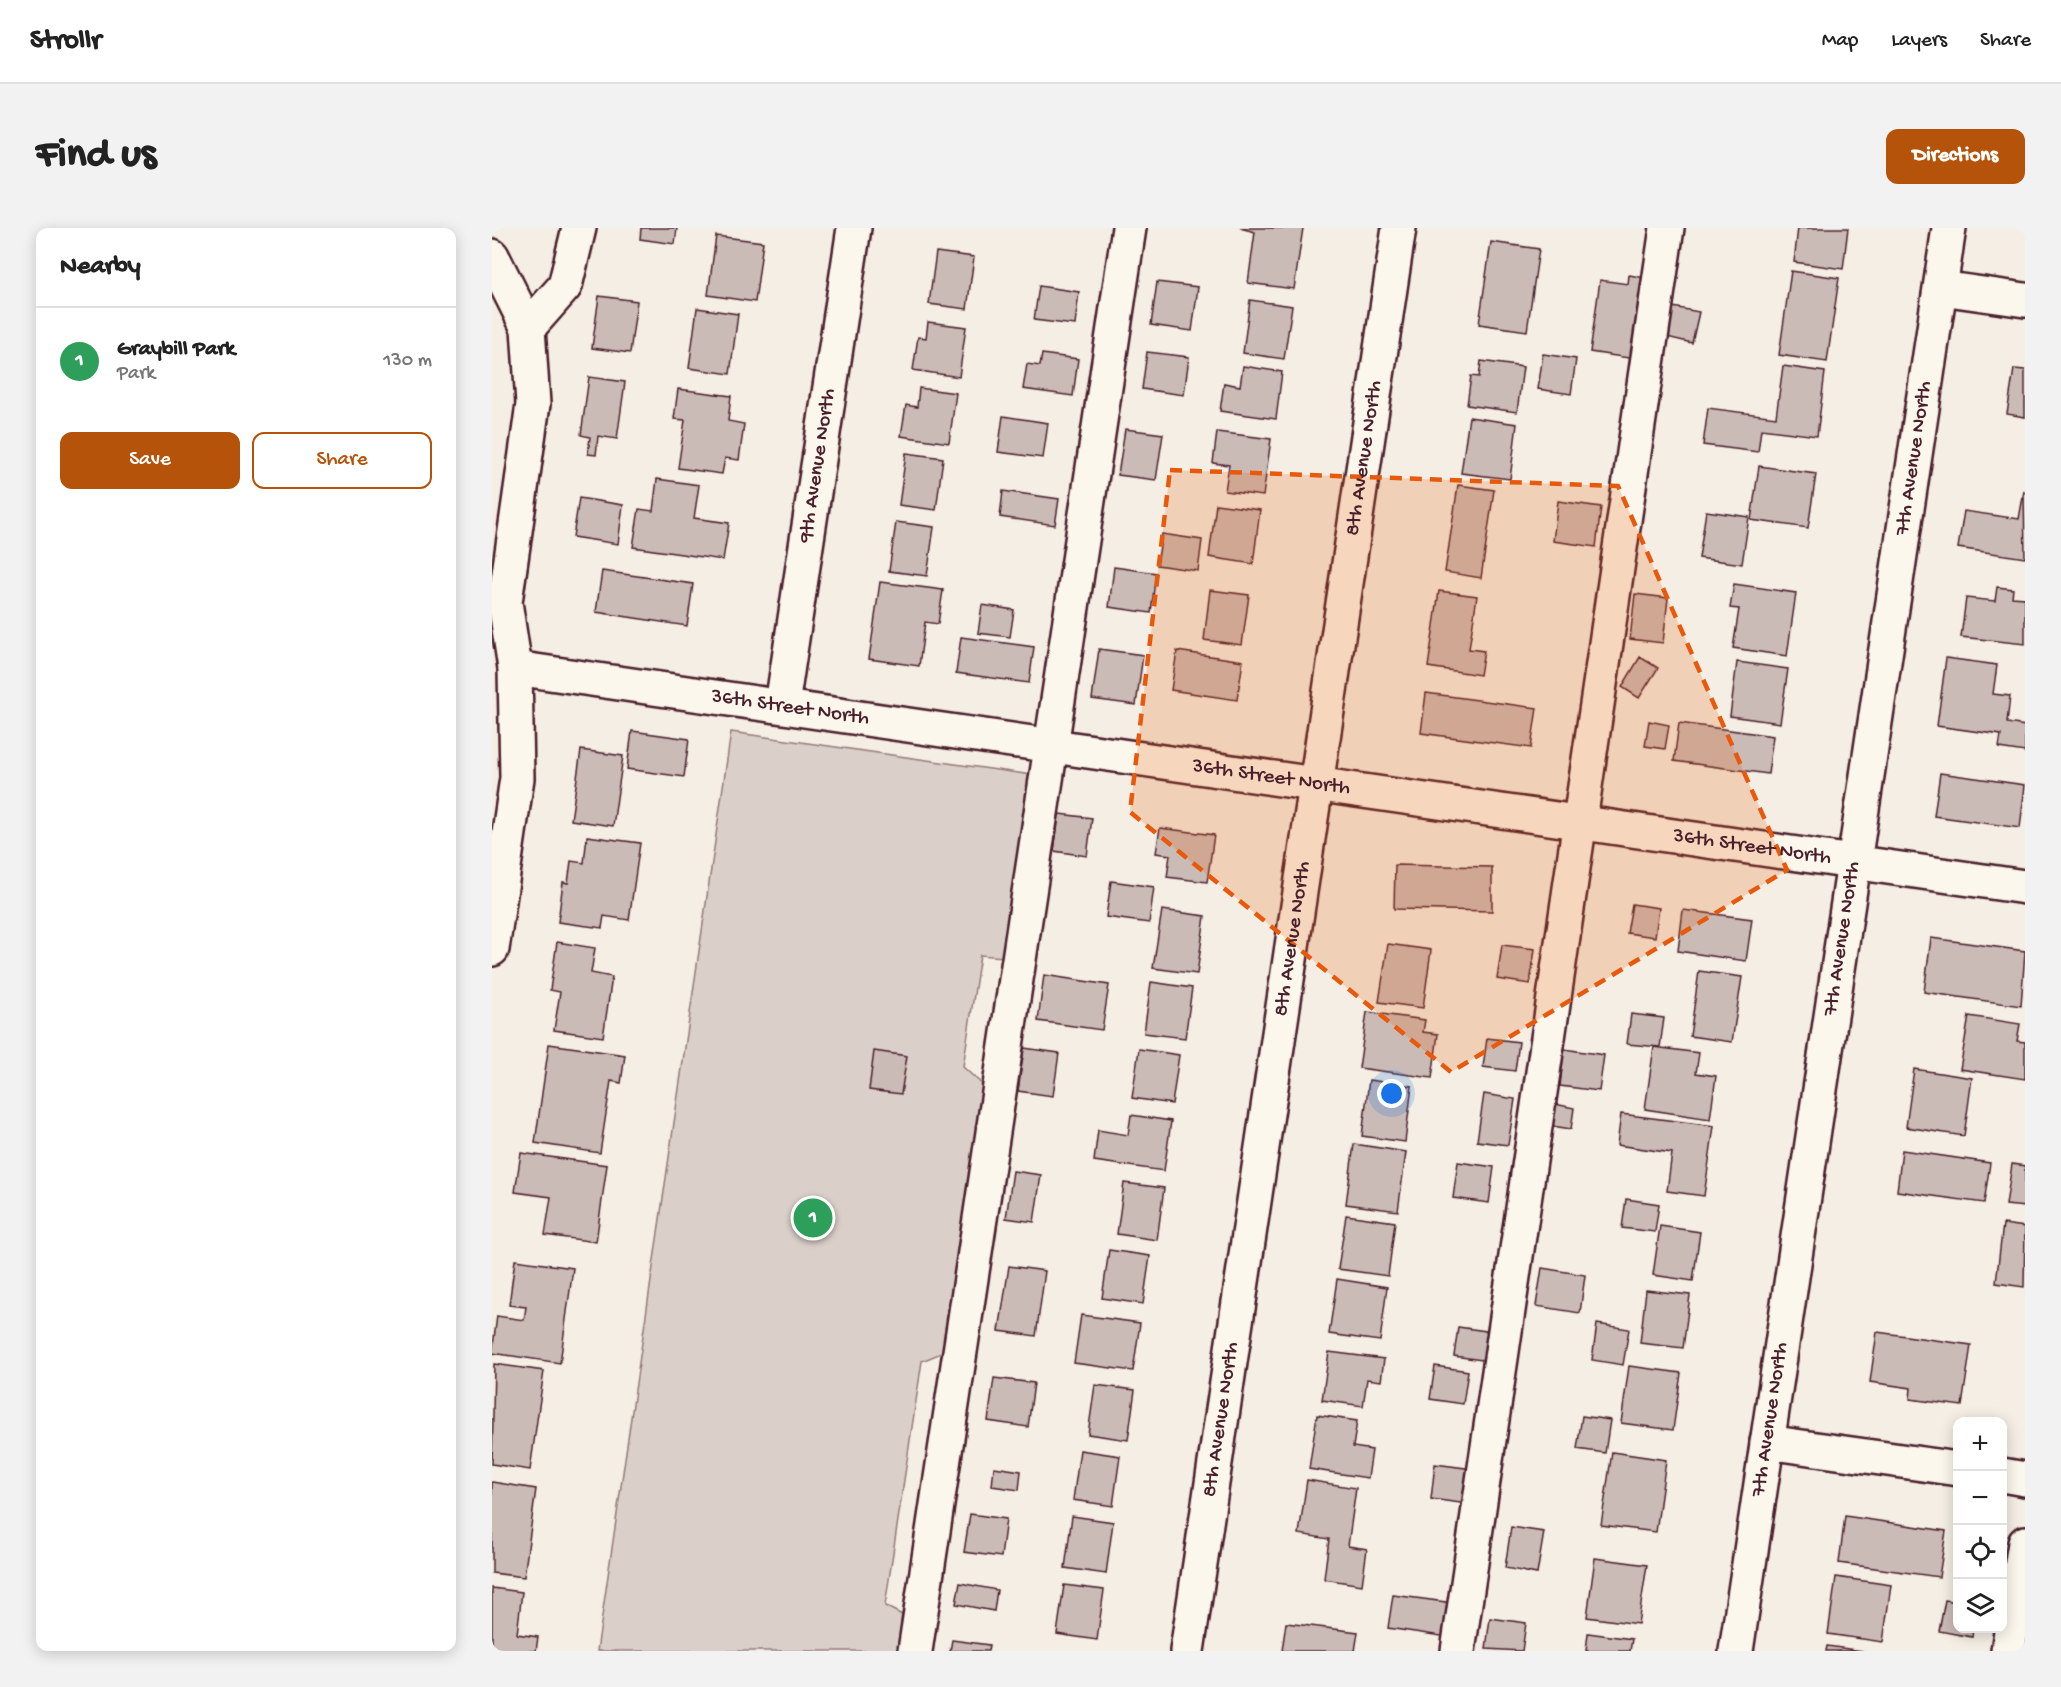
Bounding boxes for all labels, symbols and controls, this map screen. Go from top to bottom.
text: Strollr [30,25,101,58]
text: Map [1822,29,1858,54]
text: Layers [1891,29,1947,54]
text: Share [1980,29,2031,54]
button: Directions [1886,129,2025,184]
text: Find us [36,132,156,181]
text: Nearby [60,252,141,283]
text: Graybill Park [117,337,235,363]
text: 1 [75,350,84,373]
text: 130 m [383,350,432,373]
text: Park [117,363,155,386]
street label: 8th Avenue North [1341,379,1389,537]
street label: 7th Avenue North [1890,379,1938,538]
street label: 9th Avenue North [794,387,842,545]
button: Save [60,432,240,489]
button: Share [252,432,432,489]
street label: 36th Street North [708,684,871,732]
street label: 36th Street North [1189,754,1352,801]
street label: 36th Street North [1670,823,1833,871]
street label: 8th Avenue North [1269,860,1317,1018]
street label: 7th Avenue North [1819,860,1866,1019]
your location [1377,1079,1406,1108]
pin: 1 [794,1196,832,1240]
street label: 8th Avenue North [1198,1340,1245,1499]
street label: 7th Avenue North [1747,1341,1795,1499]
map controls [1953,1417,2007,1633]
button: + [1953,1417,2007,1471]
button: − [1953,1471,2007,1525]
button: locate [1953,1525,2007,1579]
button: layers [1953,1579,2007,1633]

